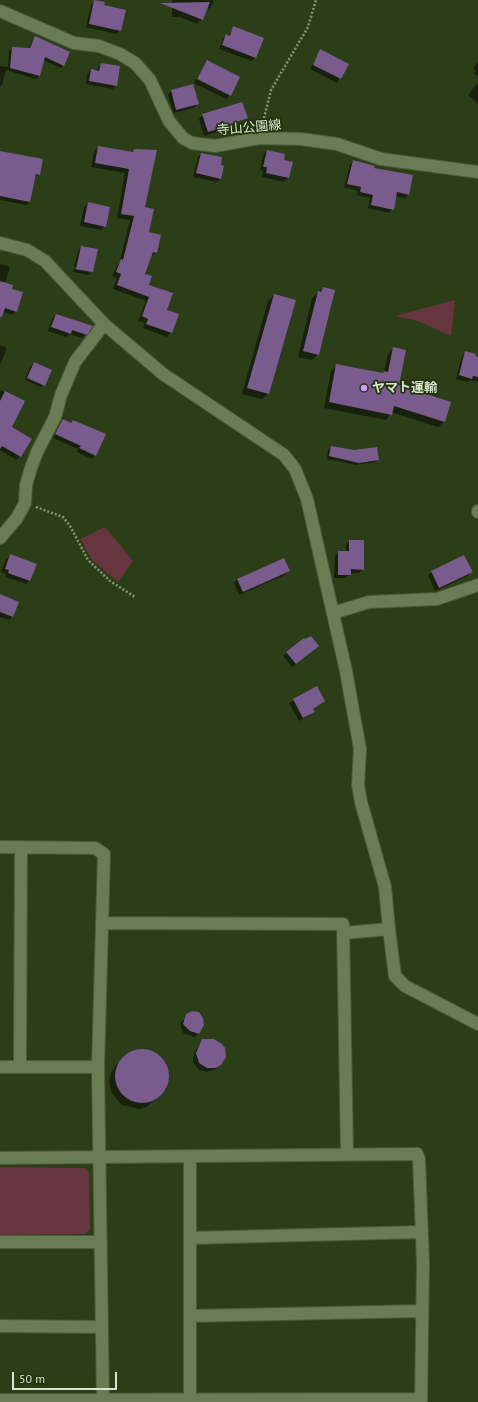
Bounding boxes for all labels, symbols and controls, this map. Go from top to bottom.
street label: 寺山公園線 [216,117,282,139]
place label: ヤマト運輸 [372,380,437,396]
marker: ヤマト運輸 [359,383,369,393]
scale bar [14,1364,119,1390]
text: 50 m [19,1371,45,1386]

